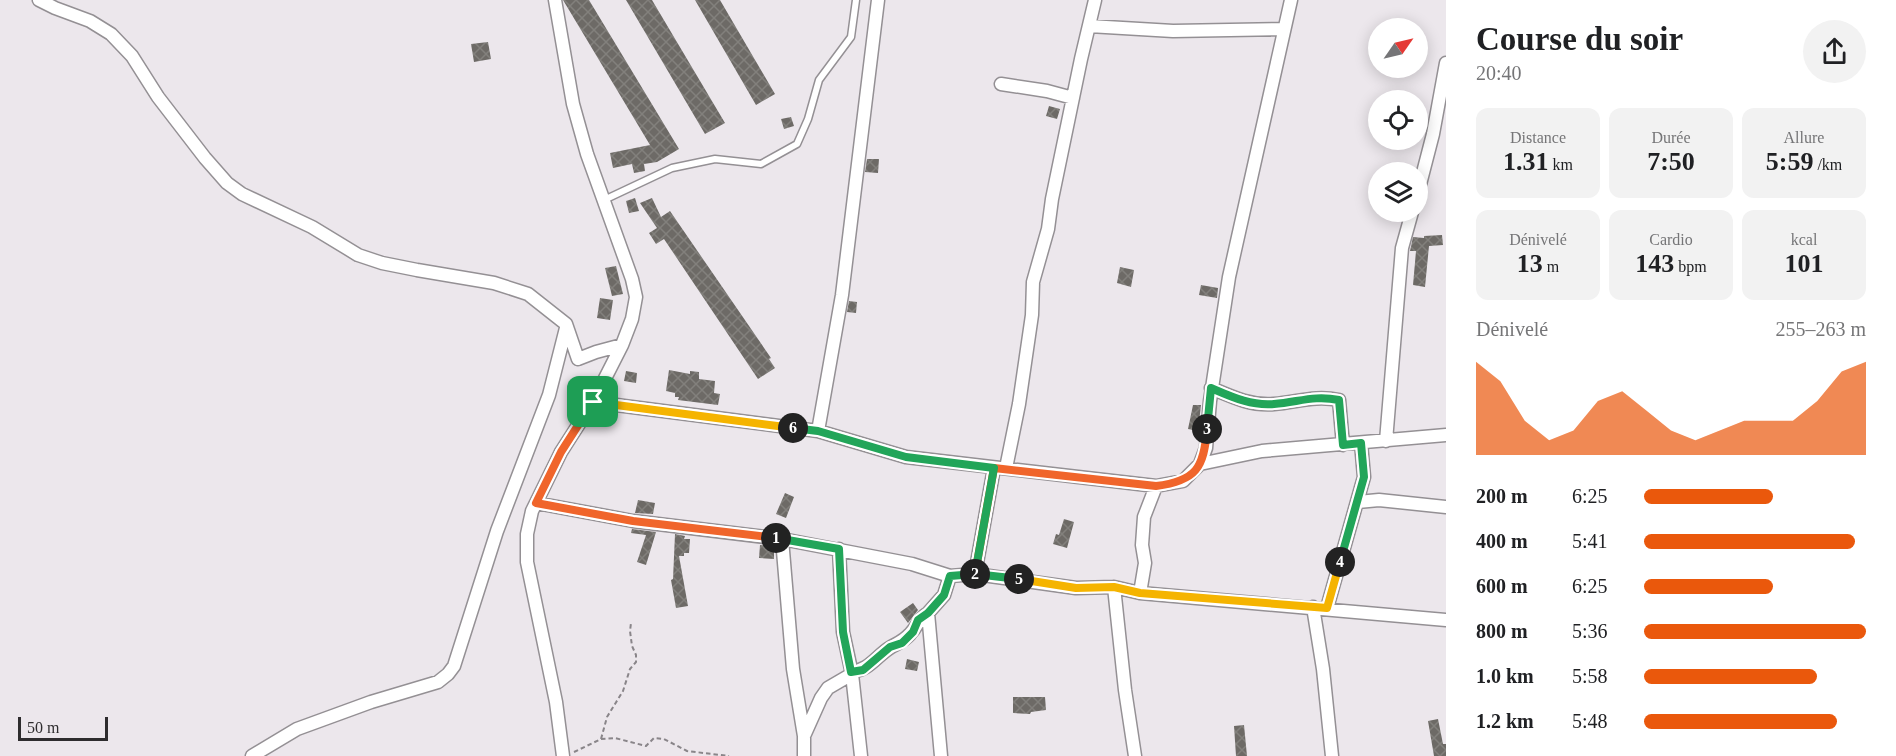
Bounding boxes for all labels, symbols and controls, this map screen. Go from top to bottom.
north arrow [1368,18,1428,78]
map controls [1368,18,1428,222]
button: share [1803,20,1866,83]
text: Course du soir [1476,21,1683,57]
text: 20:40 [1476,62,1522,84]
button: locate [1368,90,1428,150]
text: Distance [1510,129,1566,146]
text: Durée [1651,129,1691,146]
text: Allure [1784,129,1824,146]
text: 1.31 [1503,147,1549,176]
text: 7:50 [1647,147,1695,176]
text: 5:59 [1766,147,1813,176]
text: km [1549,156,1573,173]
text: /km [1813,156,1842,173]
button: layers [1368,162,1428,222]
text: Dénivelé [1509,231,1567,248]
text: Cardio [1649,231,1693,248]
text: kcal [1791,231,1817,248]
text: 13 [1517,249,1543,278]
text: 143 [1635,249,1674,278]
text: 101 [1785,249,1824,278]
text: m [1543,258,1559,275]
text: bpm [1674,258,1707,275]
text: Dénivelé [1476,318,1548,340]
text: 255–263 m [1775,318,1866,340]
pin [567,376,618,427]
icon: arrive [576,385,609,418]
pin: 6 [778,413,808,443]
pin: 3 [1192,414,1222,444]
text: 6 [789,419,797,436]
text: 3 [1203,420,1211,437]
text: 200 m [1476,485,1528,507]
text: 6:25 [1572,485,1608,507]
pin: 1 [761,523,791,553]
text: 1 [772,529,780,546]
text: 400 m [1476,530,1528,552]
text: 5:41 [1572,530,1608,552]
pin: 4 [1325,547,1355,577]
text: 4 [1336,553,1344,570]
pin: 2 [960,559,990,589]
pin: 5 [1004,564,1034,594]
text: 2 [971,565,979,582]
text: 5 [1015,570,1023,587]
text: 600 m [1476,575,1528,597]
text: 6:25 [1572,575,1608,597]
text: 800 m [1476,620,1528,642]
text: 5:36 [1572,620,1608,642]
text: 1.0 km [1476,665,1534,687]
text: 5:58 [1572,665,1608,687]
text: 1.2 km [1476,710,1534,732]
text: 5:48 [1572,710,1608,732]
scale bar [18,714,108,742]
text: 50 m [27,719,59,736]

